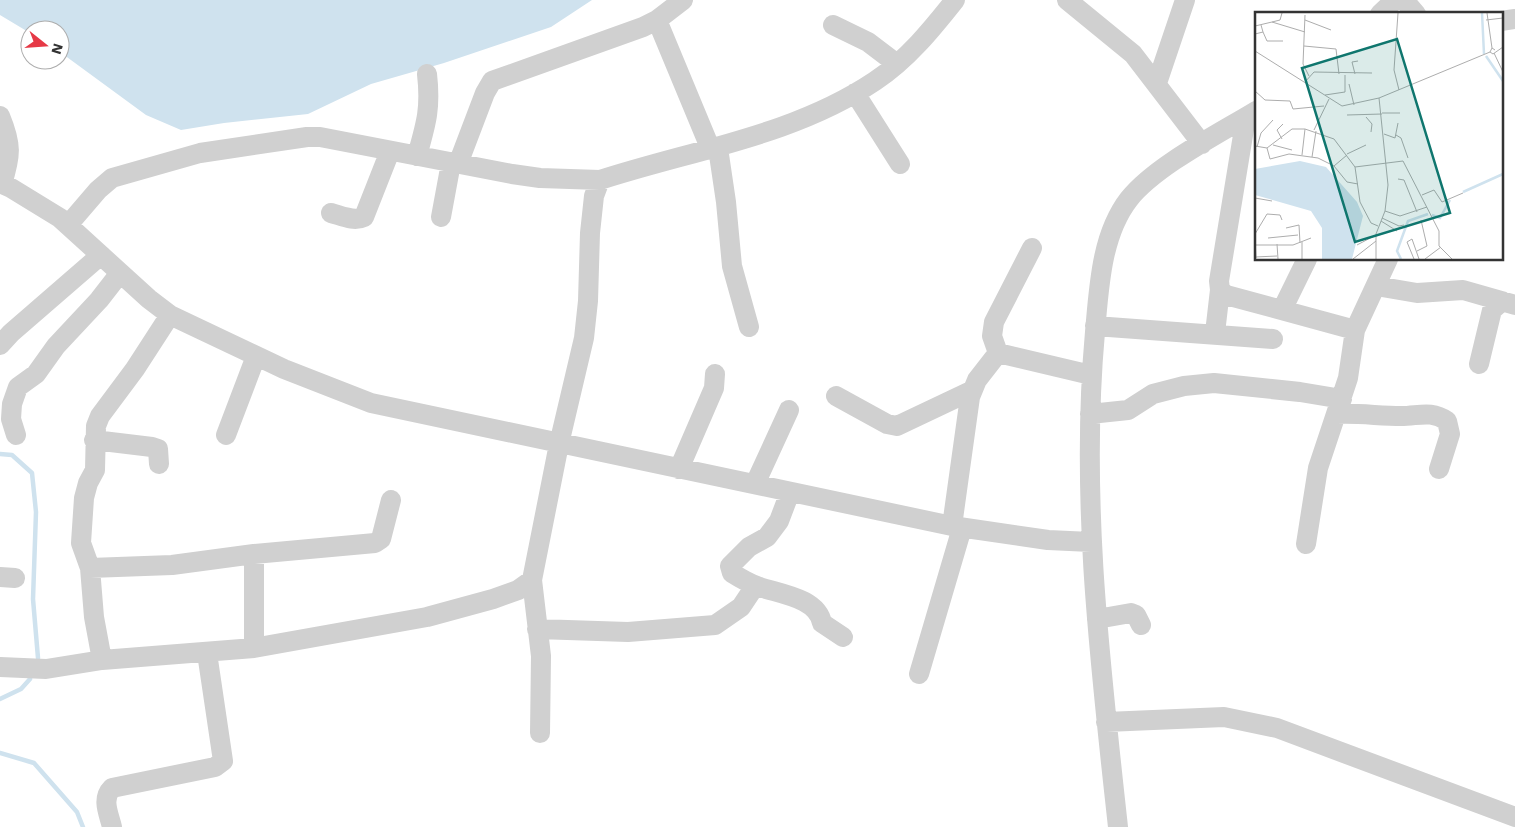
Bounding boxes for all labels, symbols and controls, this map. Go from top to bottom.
inset map [1255,12,1502,260]
north arrow [20,20,70,70]
text: N [48,42,67,56]

